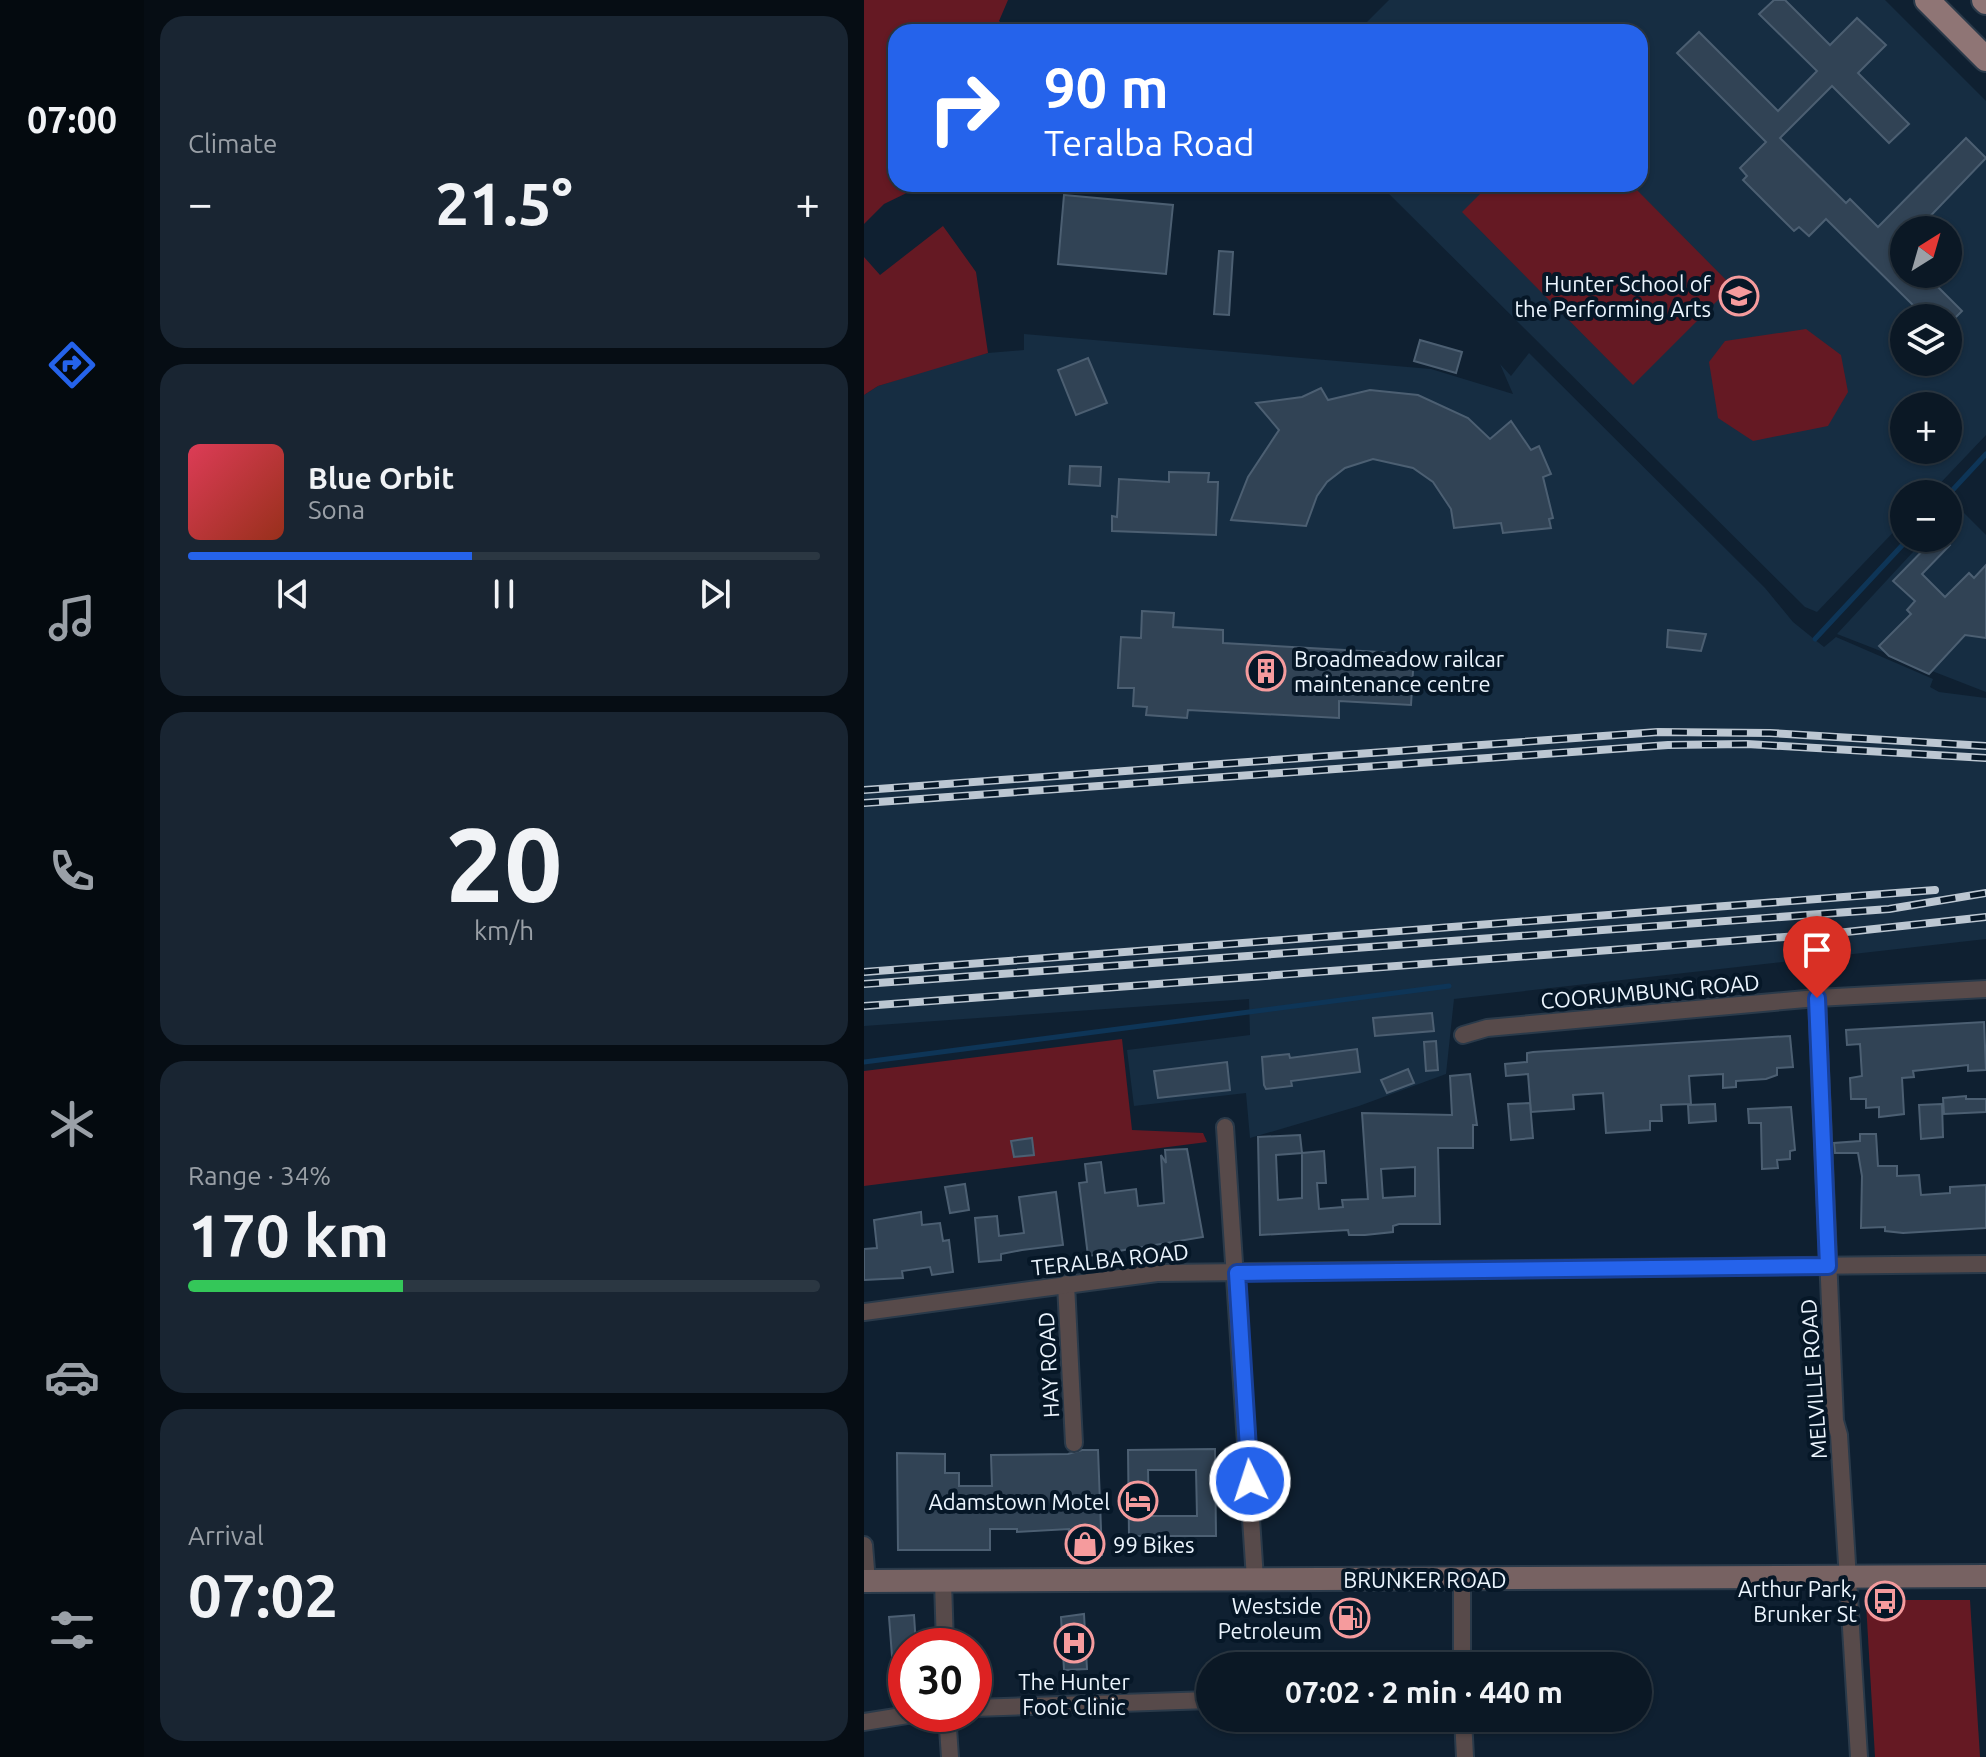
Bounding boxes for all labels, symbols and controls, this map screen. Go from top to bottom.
icon: right [912,56,1016,160]
text: 90 m [1044,56,1169,119]
text: 07:00 [27,99,117,140]
text: Teralba Road [1044,122,1255,163]
text: Climate [188,129,277,158]
text: 21.5° [435,169,573,236]
text: − [188,178,213,227]
text: + [795,178,820,227]
north arrow [1890,216,1962,288]
map controls [1890,216,1962,552]
place label: Hunter School of the Performing Arts [1514,271,1712,321]
school or university icon: Hunter School of the Performing Arts [1718,275,1760,317]
button: layers [1890,304,1962,376]
icon: directions [44,337,100,393]
button: + [1890,392,1962,464]
text: Blue Orbit [308,461,454,495]
button: − [1890,480,1962,552]
text: Sona [308,495,365,524]
icon: previous [271,572,315,616]
icon: pause [482,572,526,616]
icon: next [693,572,737,616]
icon: music [44,590,100,646]
place label: Broadmeadow railcar maintenance centre [1294,646,1505,696]
building icon: Broadmeadow railcar maintenance centre [1245,650,1287,692]
text: 20 [445,805,563,922]
icon: phone [44,843,100,899]
text: km/h [474,916,534,945]
pin [1783,916,1851,998]
icon: arrive [1795,928,1839,972]
street label: COORUMBUNG ROAD [1539,969,1761,1013]
icon: climate [44,1096,100,1152]
text: Range · 34% [188,1161,331,1190]
text: 170 km [188,1201,389,1268]
street label: TERALBA ROAD [1030,1238,1190,1280]
street label: MELVILLE ROAD [1795,1298,1831,1460]
street label: HAY ROAD [1033,1311,1063,1419]
icon: car [44,1349,100,1405]
position arrow [1208,1439,1292,1523]
hotel icon: Adamstown Motel [1117,1480,1159,1522]
place label: Adamstown Motel [928,1489,1110,1514]
text: Arrival [188,1521,264,1550]
shop icon: 99 Bikes [1064,1523,1106,1565]
place label: 99 Bikes [1113,1532,1195,1557]
text: 07:02 [188,1561,338,1628]
street label: BRUNKER ROAD [1343,1567,1507,1592]
place label: Arthur Park, Brunker St [1738,1576,1857,1626]
bus stop icon: Arthur Park, Brunker St [1864,1580,1906,1622]
place label: Westside Petroleum [1218,1593,1322,1643]
fuel station icon: Westside Petroleum [1329,1597,1371,1639]
icon: filters [44,1602,100,1658]
hospital icon: The Hunter Foot Clinic [1053,1622,1095,1664]
speed limit sign: 30 [888,1628,992,1732]
place label: The Hunter Foot Clinic [1018,1669,1130,1719]
text: 07:02 · 2 min · 440 m [1285,1675,1563,1709]

